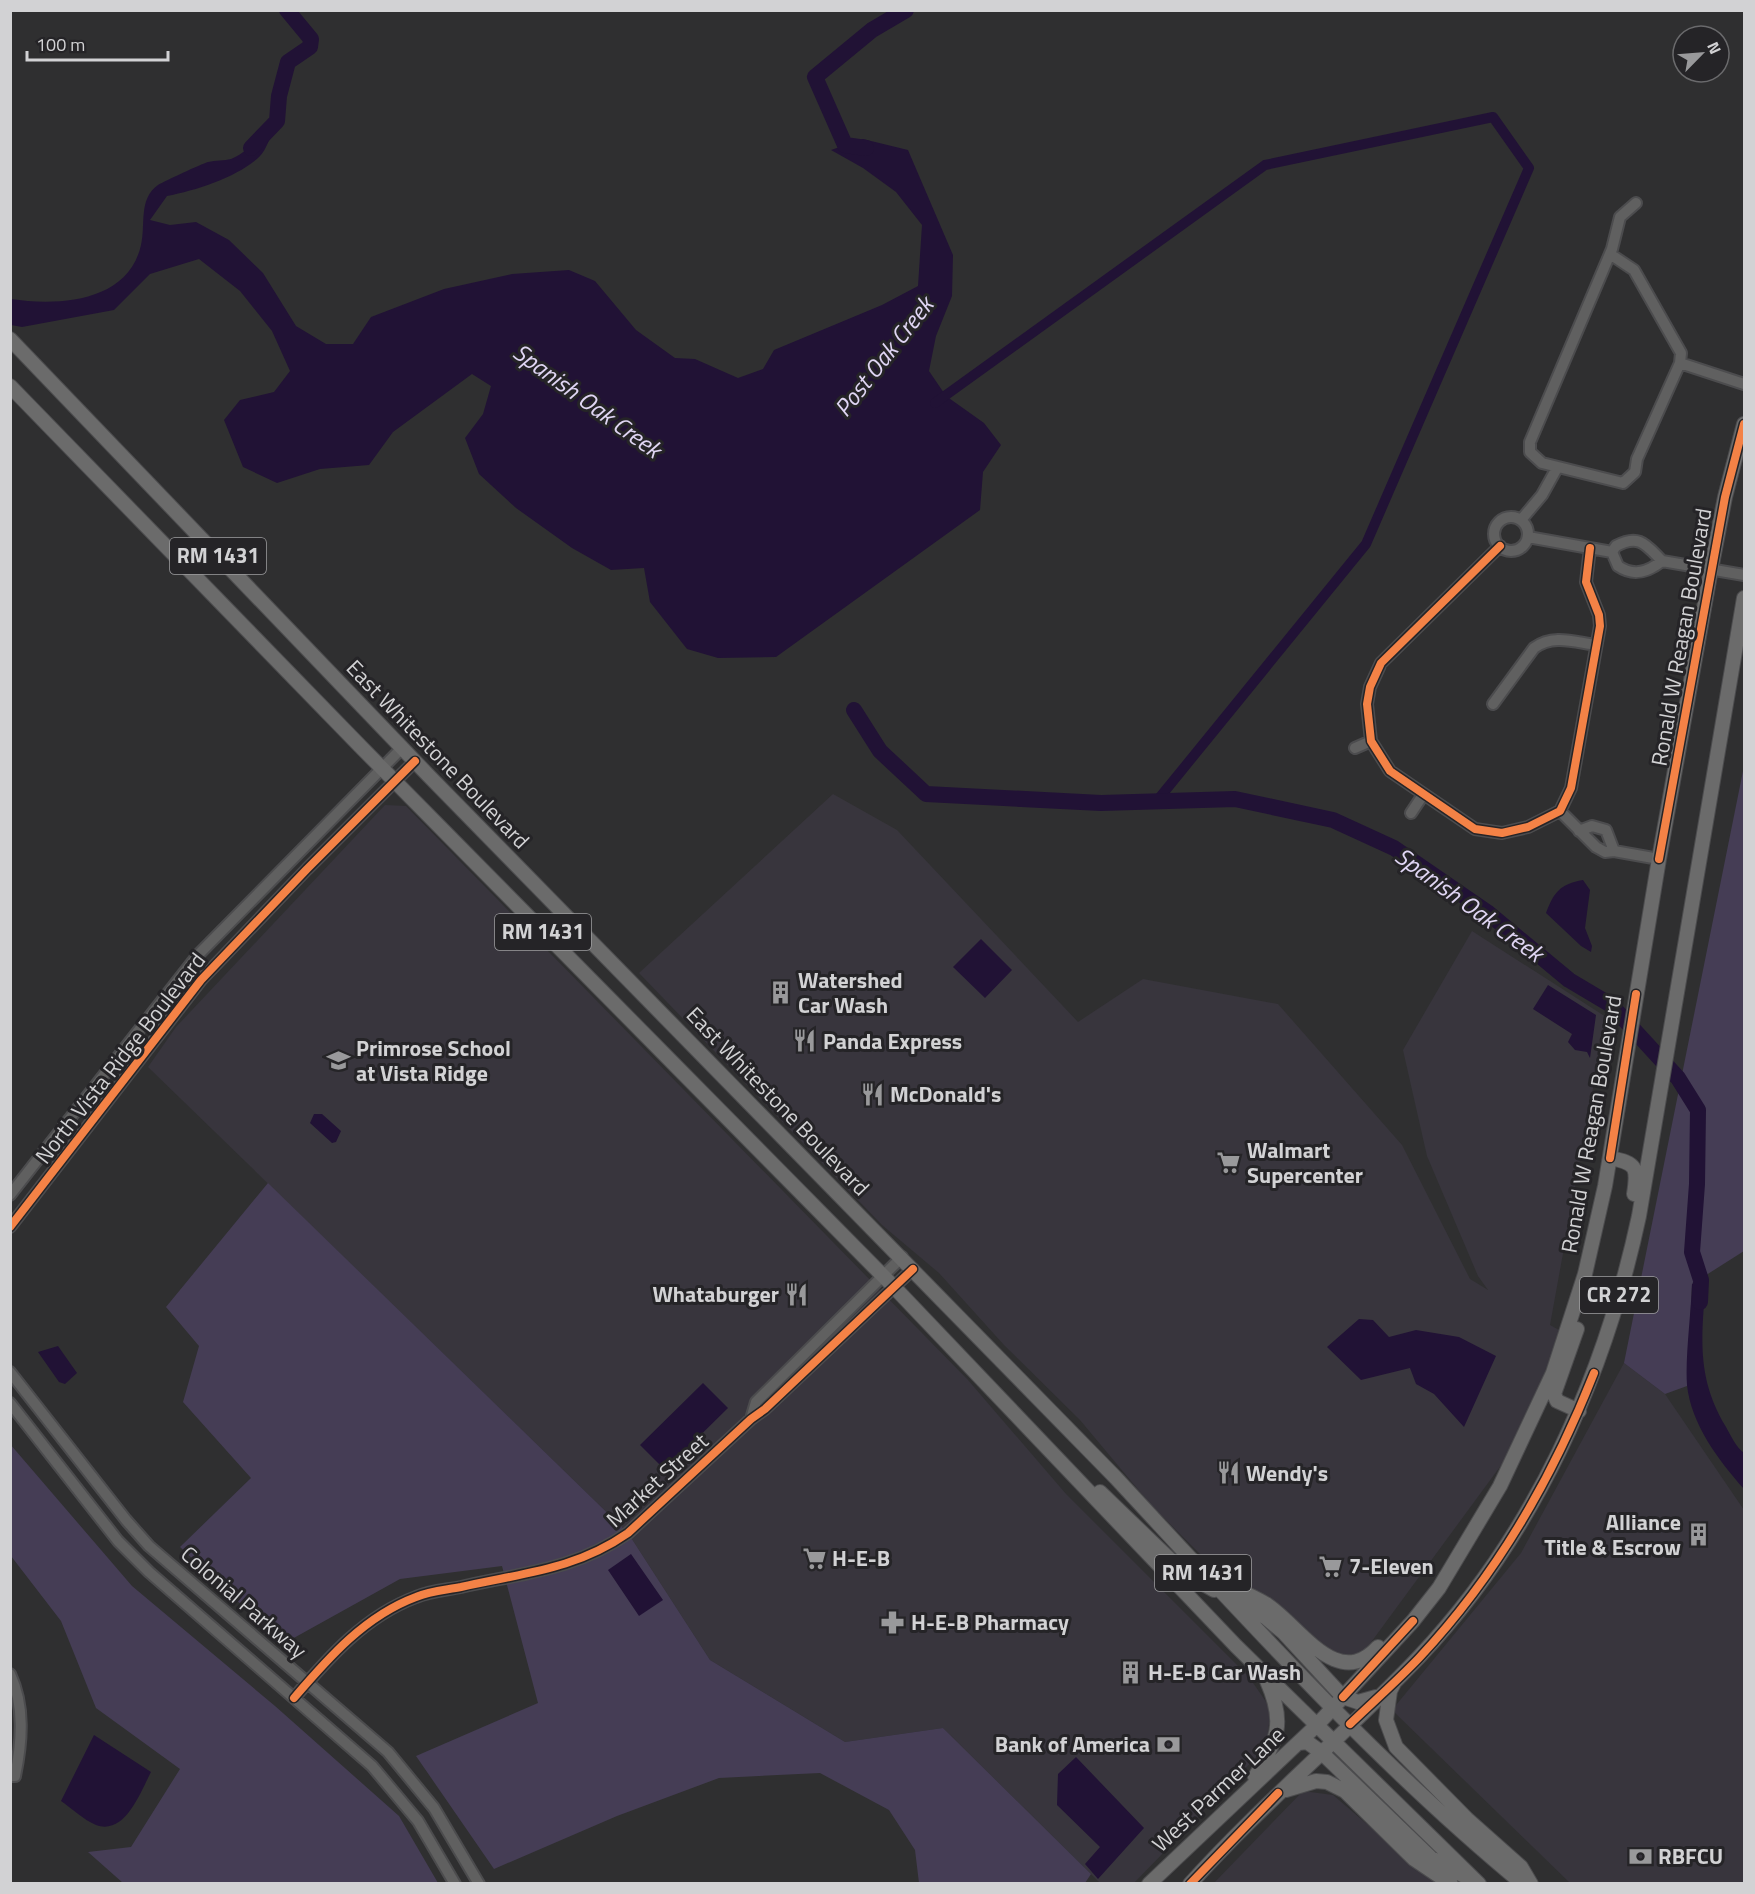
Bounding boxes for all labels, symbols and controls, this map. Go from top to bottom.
scale bar [27,24,168,62]
north arrow [1671,24,1731,84]
text: 100 m [36,31,85,58]
text: N [1701,38,1728,58]
water label: Post Oak Creek [825,286,944,424]
water label: Spanish Oak Creek [506,334,672,468]
street label: Ronald W Reagan Boulevard [1642,505,1720,769]
road number: RM 1431 [170,538,266,574]
street label: East Whitestone Boulevard [338,652,538,856]
water label: Spanish Oak Creek [1388,838,1554,972]
road number: RM 1431 [495,914,591,950]
street label: North Vista Ridge Boulevard [26,945,214,1171]
place label: Watershed Car Wash [798,963,903,1022]
building icon: Watershed Car Wash [767,980,793,1006]
street label: Ronald W Reagan Boulevard [1552,992,1630,1256]
street label: East Whitestone Boulevard [678,999,878,1203]
place label: Panda Express [823,1024,962,1058]
restaurant icon: Panda Express [792,1028,818,1054]
place label: Primrose School at Vista Ridge [356,1031,511,1090]
school or university icon: Primrose School at Vista Ridge [325,1048,351,1074]
place label: McDonald's [890,1077,1001,1111]
restaurant icon: McDonald's [859,1081,885,1107]
place label: Walmart Supercenter [1247,1133,1363,1192]
supermarket icon: Walmart Supercenter [1216,1150,1242,1176]
place label: Whataburger [652,1277,779,1311]
road number: CR 272 [1580,1277,1658,1313]
restaurant icon: Whataburger [784,1281,810,1307]
street label: Market Street [598,1424,716,1535]
place label: Wendy's [1246,1456,1328,1490]
restaurant icon: Wendy's [1215,1460,1241,1486]
place label: Alliance Title & Escrow [1544,1505,1681,1564]
building icon: Alliance Title & Escrow [1686,1522,1712,1548]
street label: Colonial Parkway [173,1537,315,1667]
place label: H-E-B [832,1541,890,1575]
supermarket icon: H-E-B [801,1545,827,1571]
place label: 7-Eleven [1349,1549,1434,1583]
supermarket icon: 7-Eleven [1318,1553,1344,1579]
road number: RM 1431 [1155,1555,1251,1591]
place label: H-E-B Pharmacy [911,1605,1069,1639]
pharmacy icon: H-E-B Pharmacy [880,1609,906,1635]
place label: H-E-B Car Wash [1148,1655,1301,1689]
building icon: H-E-B Car Wash [1117,1659,1143,1685]
street label: West Parmer Lane [1144,1718,1292,1860]
place label: Bank of America [995,1727,1150,1761]
bank icon: Bank of America [1155,1731,1181,1757]
place label: RBFCU [1658,1839,1723,1873]
bank icon: RBFCU [1627,1843,1653,1869]

